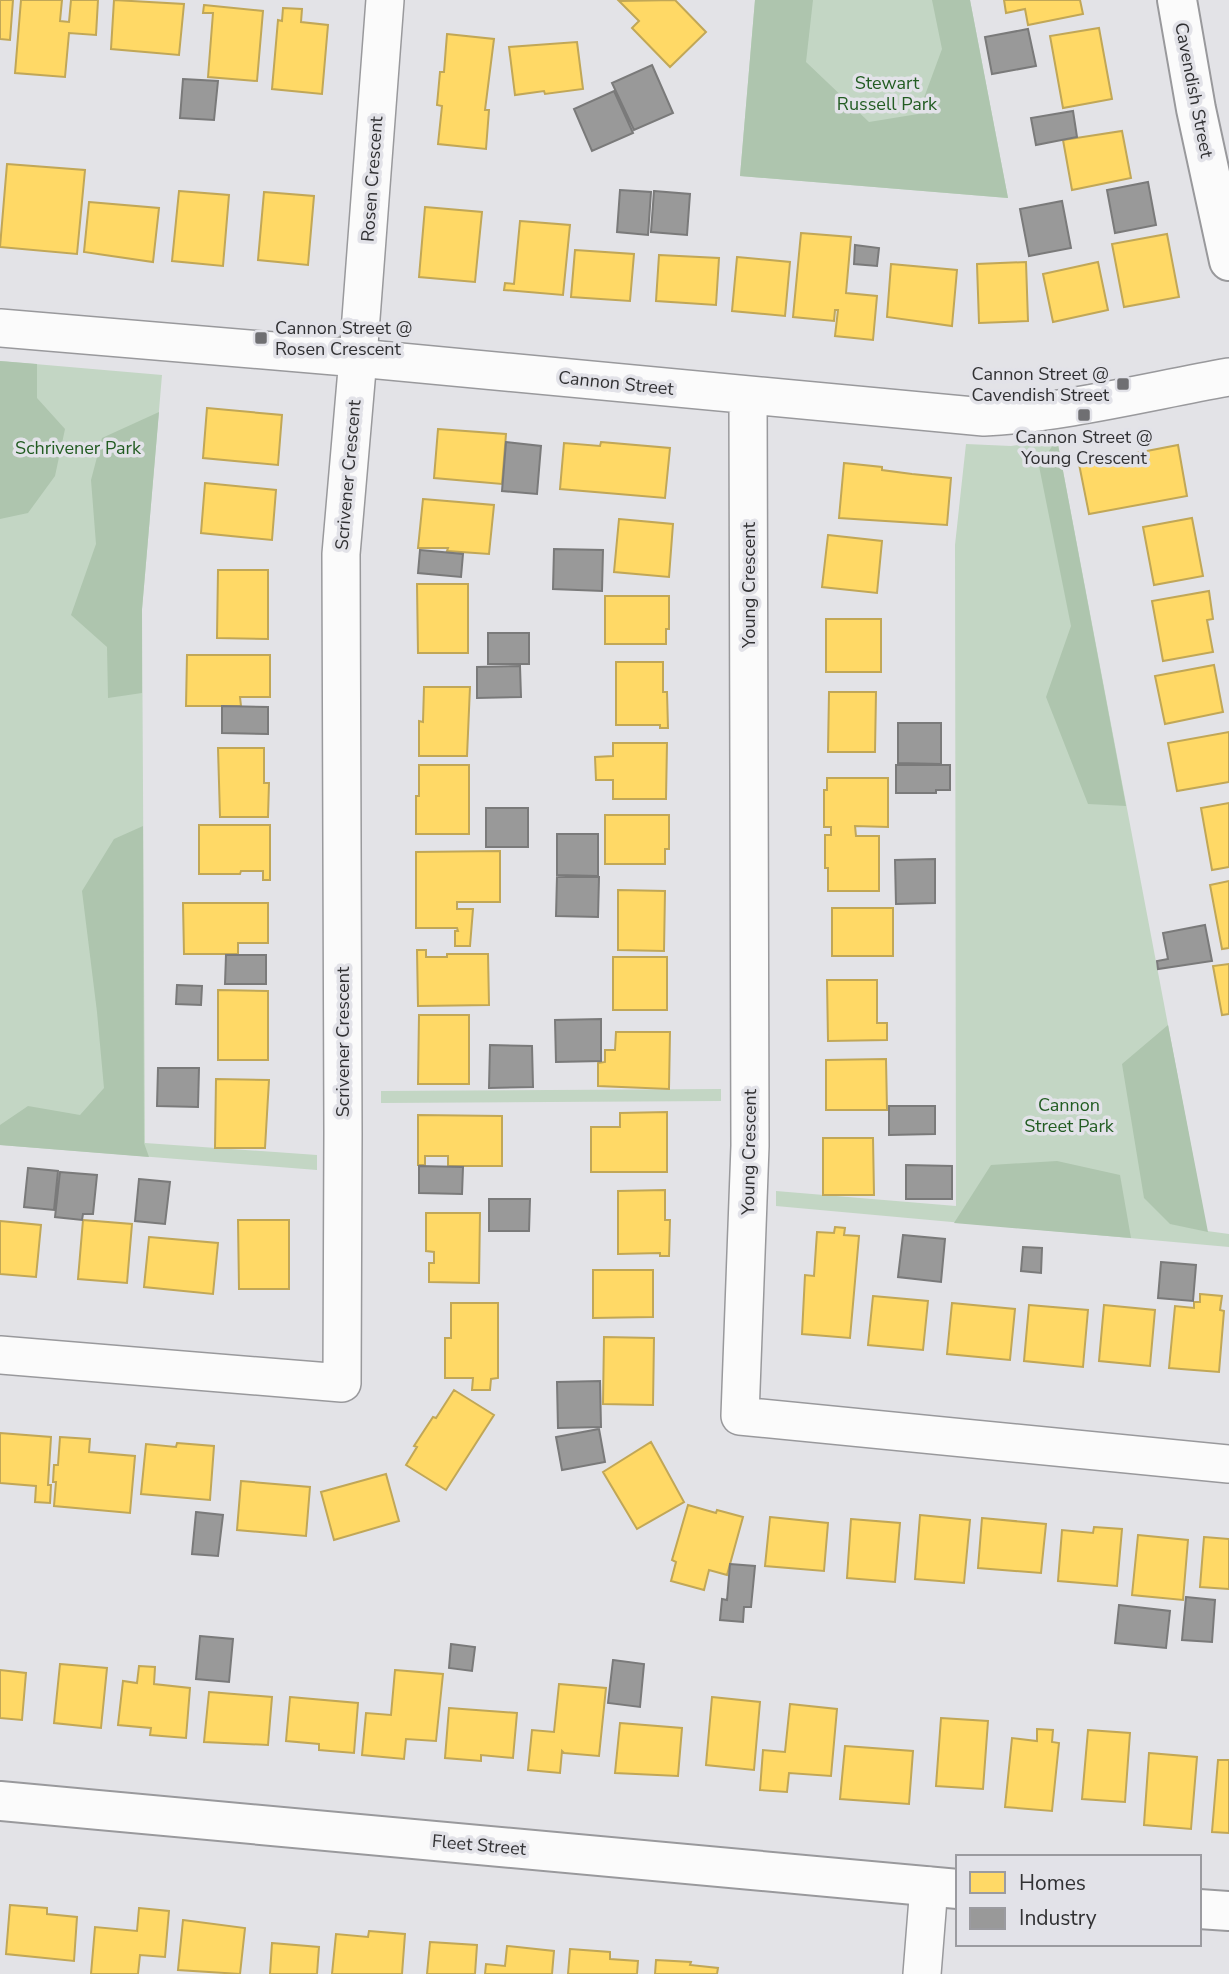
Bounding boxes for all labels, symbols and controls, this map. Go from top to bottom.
street label: Cavendish Street [1169,20,1219,160]
park label: Stewart Russell Park [837,71,938,116]
street label: Rosen Crescent [356,115,388,243]
place label: Cannon Street @ Rosen Crescent [275,316,412,361]
marker: Cannon Street @ Rosen Crescent [253,330,269,346]
place label: Cannon Street @ Cavendish Street [972,362,1110,407]
street label: Cannon Street [557,365,676,401]
marker: Cannon Street @ Cavendish Street [1115,376,1131,392]
street label: Scrivener Crescent [329,398,367,551]
marker: Cannon Street @ Young Crescent [1076,407,1092,423]
place label: Cannon Street @ Young Crescent [1015,425,1153,470]
park label: Schrivener Park [15,436,142,460]
street label: Young Crescent [737,521,761,649]
street label: Scrivener Crescent [331,966,355,1117]
street label: Young Crescent [736,1088,762,1216]
park label: Cannon Street Park [1024,1093,1115,1138]
street label: Fleet Street [431,1829,528,1861]
legend [956,1855,1201,1946]
text: Homes [1019,1869,1086,1897]
text: Industry [1019,1904,1097,1932]

